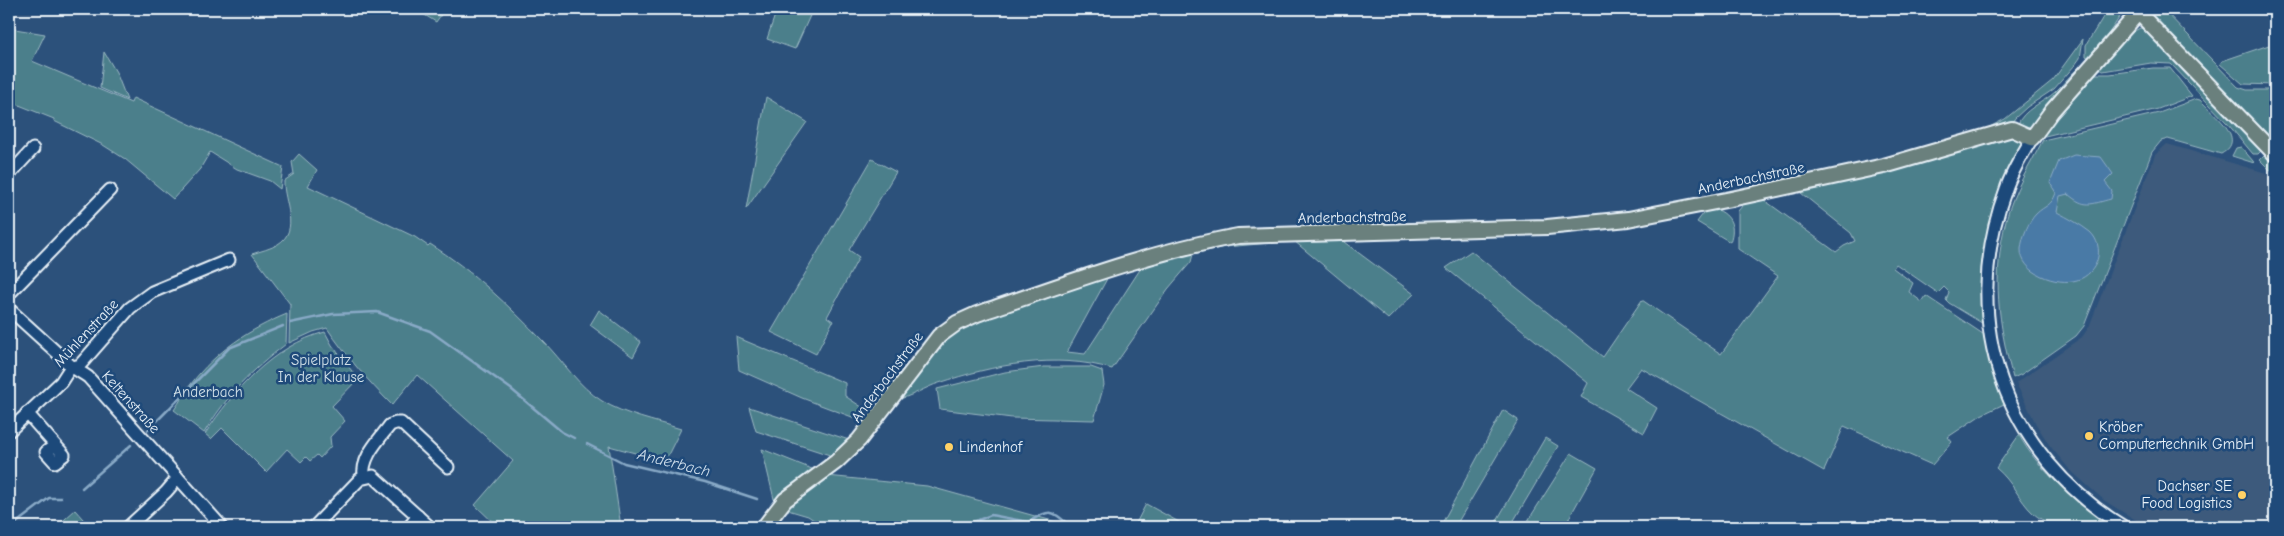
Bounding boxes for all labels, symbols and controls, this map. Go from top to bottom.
street label: Anderbachstraße [1696,158,1807,198]
street label: Anderbachstraße [1297,207,1407,227]
street label: Mühlenstraße [50,295,122,371]
street label: Anderbachstraße [847,328,927,426]
park label: Spielplatz In der Klause [278,351,365,386]
street label: Keltenstraße [98,367,164,437]
park label: Anderbach [173,383,243,401]
place label: Kröber Computertechnik GmbH [2099,418,2254,453]
marker: Kröber Computertechnik GmbH [2083,430,2095,442]
place label: Lindenhof [959,438,1023,456]
marker: Lindenhof [943,441,955,453]
water label: Anderbach [635,445,712,481]
place label: Dachser SE Food Logistics [2141,477,2232,512]
marker: Dachser SE Food Logistics [2236,489,2248,501]

